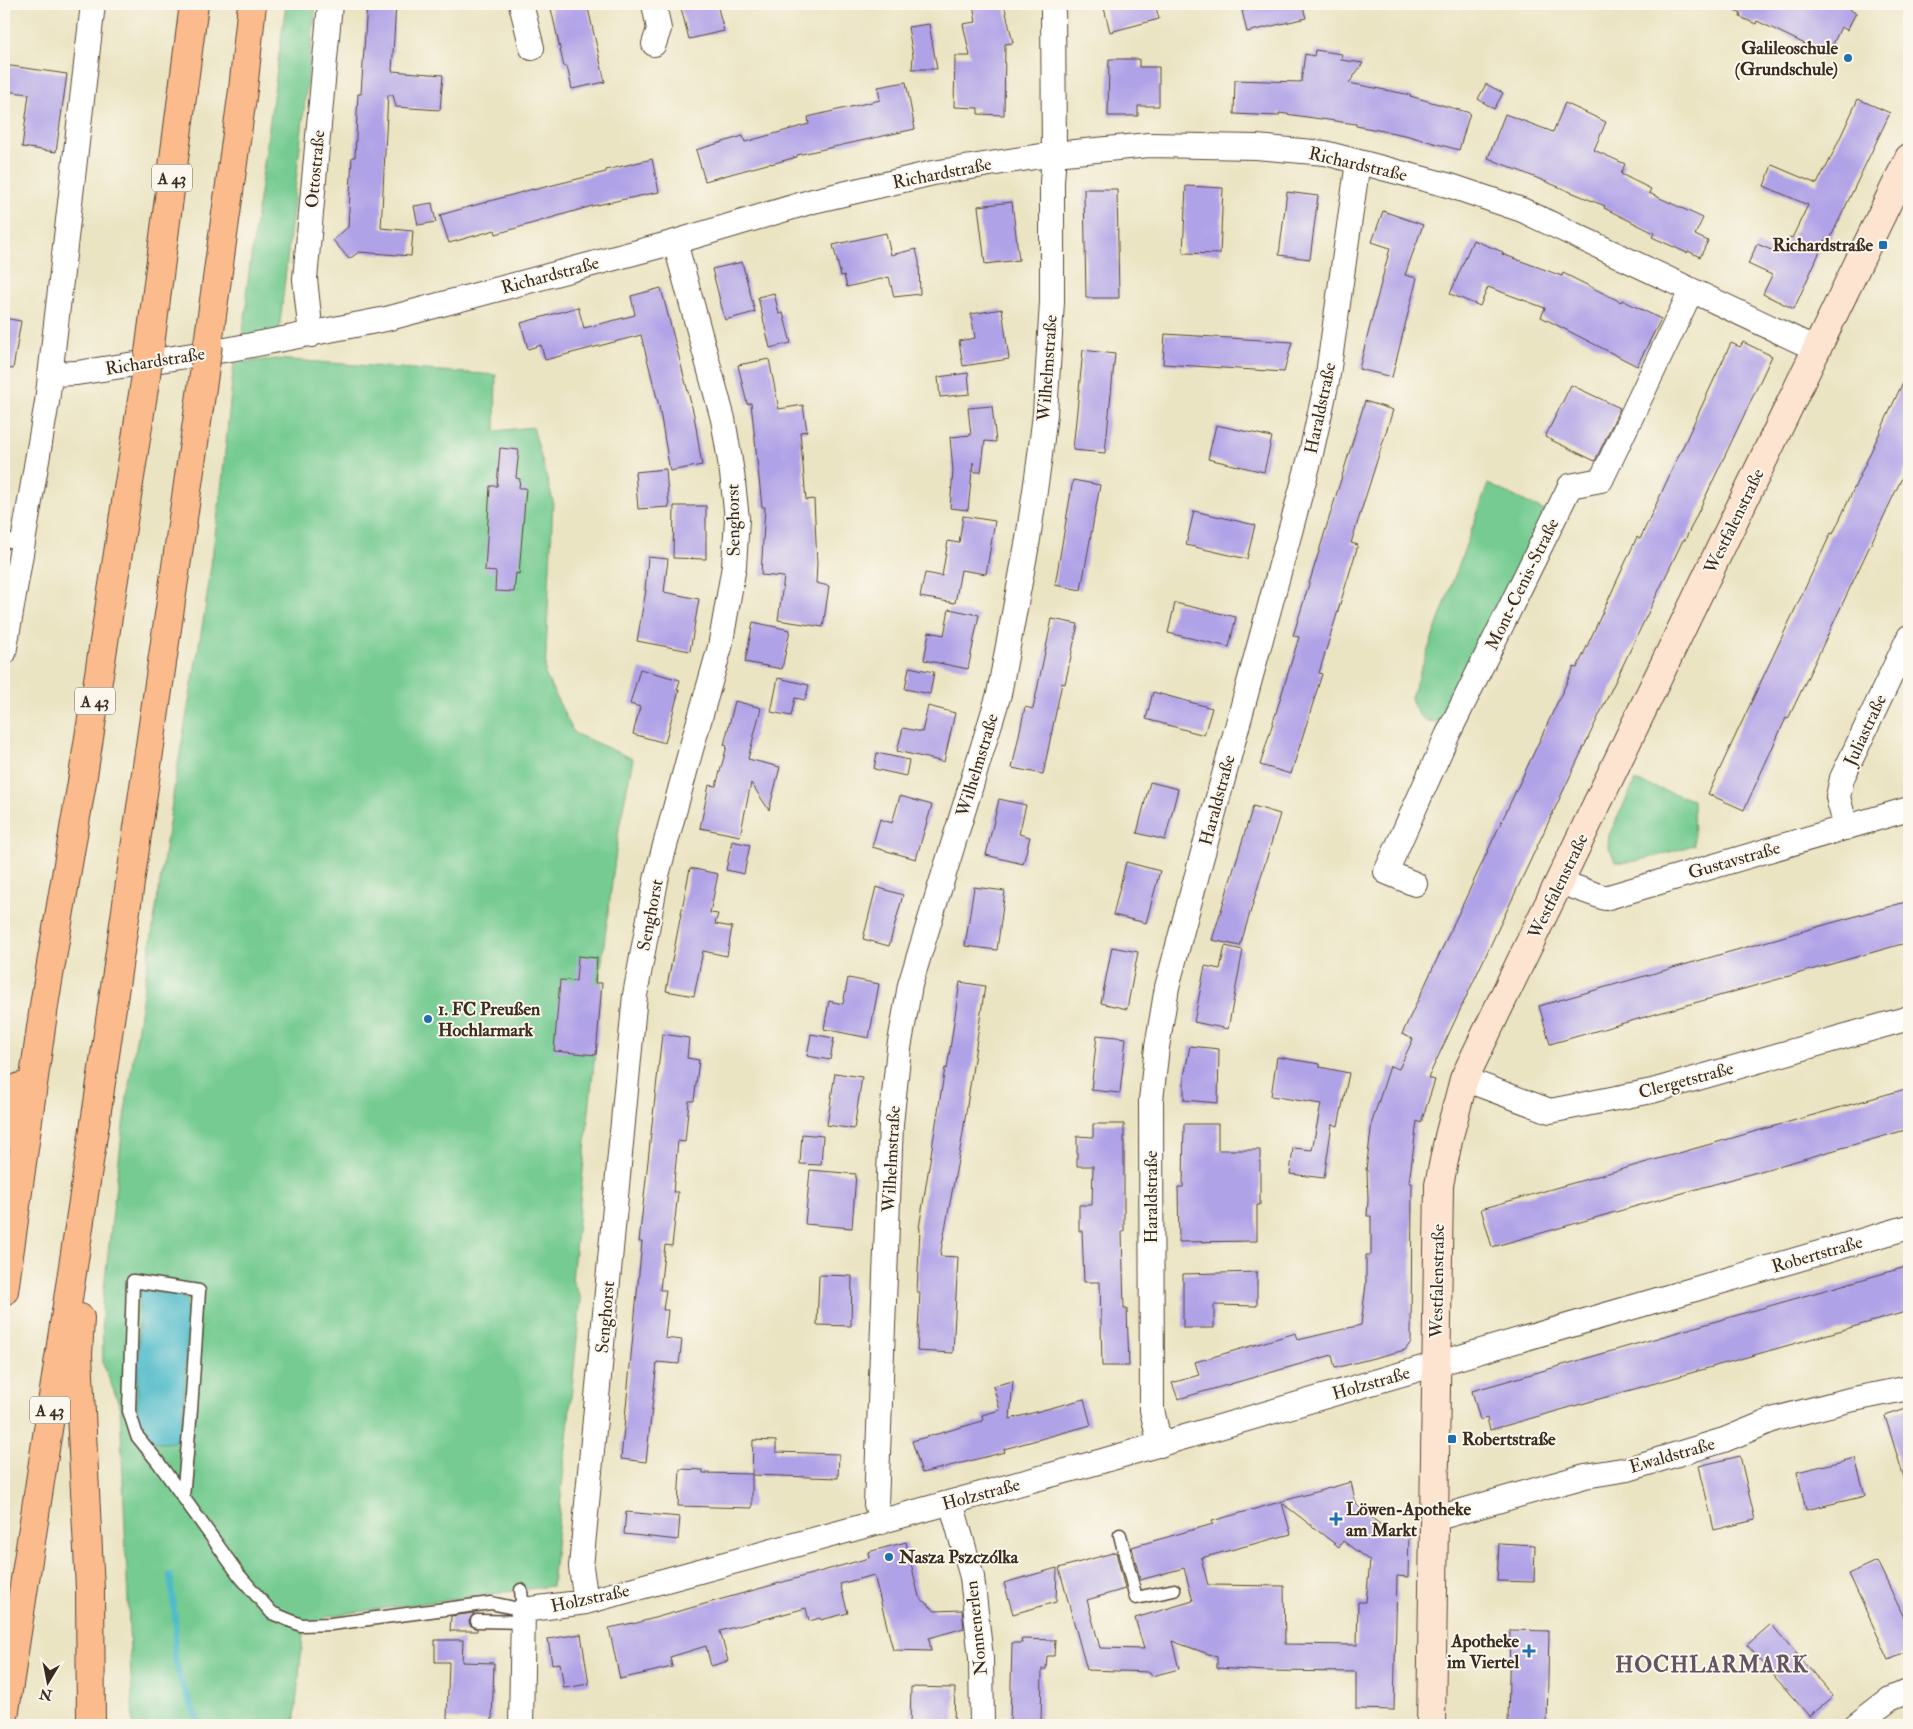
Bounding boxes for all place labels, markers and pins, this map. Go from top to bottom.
place label: Galileoschule (Grundschule) [1735,37,1838,81]
marker: Galileoschule (Grundschule) [1842,52,1854,64]
place label: Richardstraße [1773,234,1873,257]
marker: Richardstraße [1877,239,1889,251]
place label: 1. FC Preußen Hochlarmark [438,998,541,1042]
marker: 1. FC Preußen Hochlarmark [422,1013,434,1025]
place label: Robertstraße [1462,1428,1556,1451]
marker: Robertstraße [1446,1433,1458,1445]
place label: Löwen-Apotheke am Markt [1346,1498,1471,1542]
marker: Löwen-Apotheke am Markt [1330,1513,1342,1525]
place label: Nasza Pszczólka [898,1546,1019,1569]
marker: Nasza Pszczólka [883,1551,895,1563]
place label: Apotheke im Viertel [1446,1630,1519,1674]
marker: Apotheke im Viertel [1523,1645,1535,1657]

